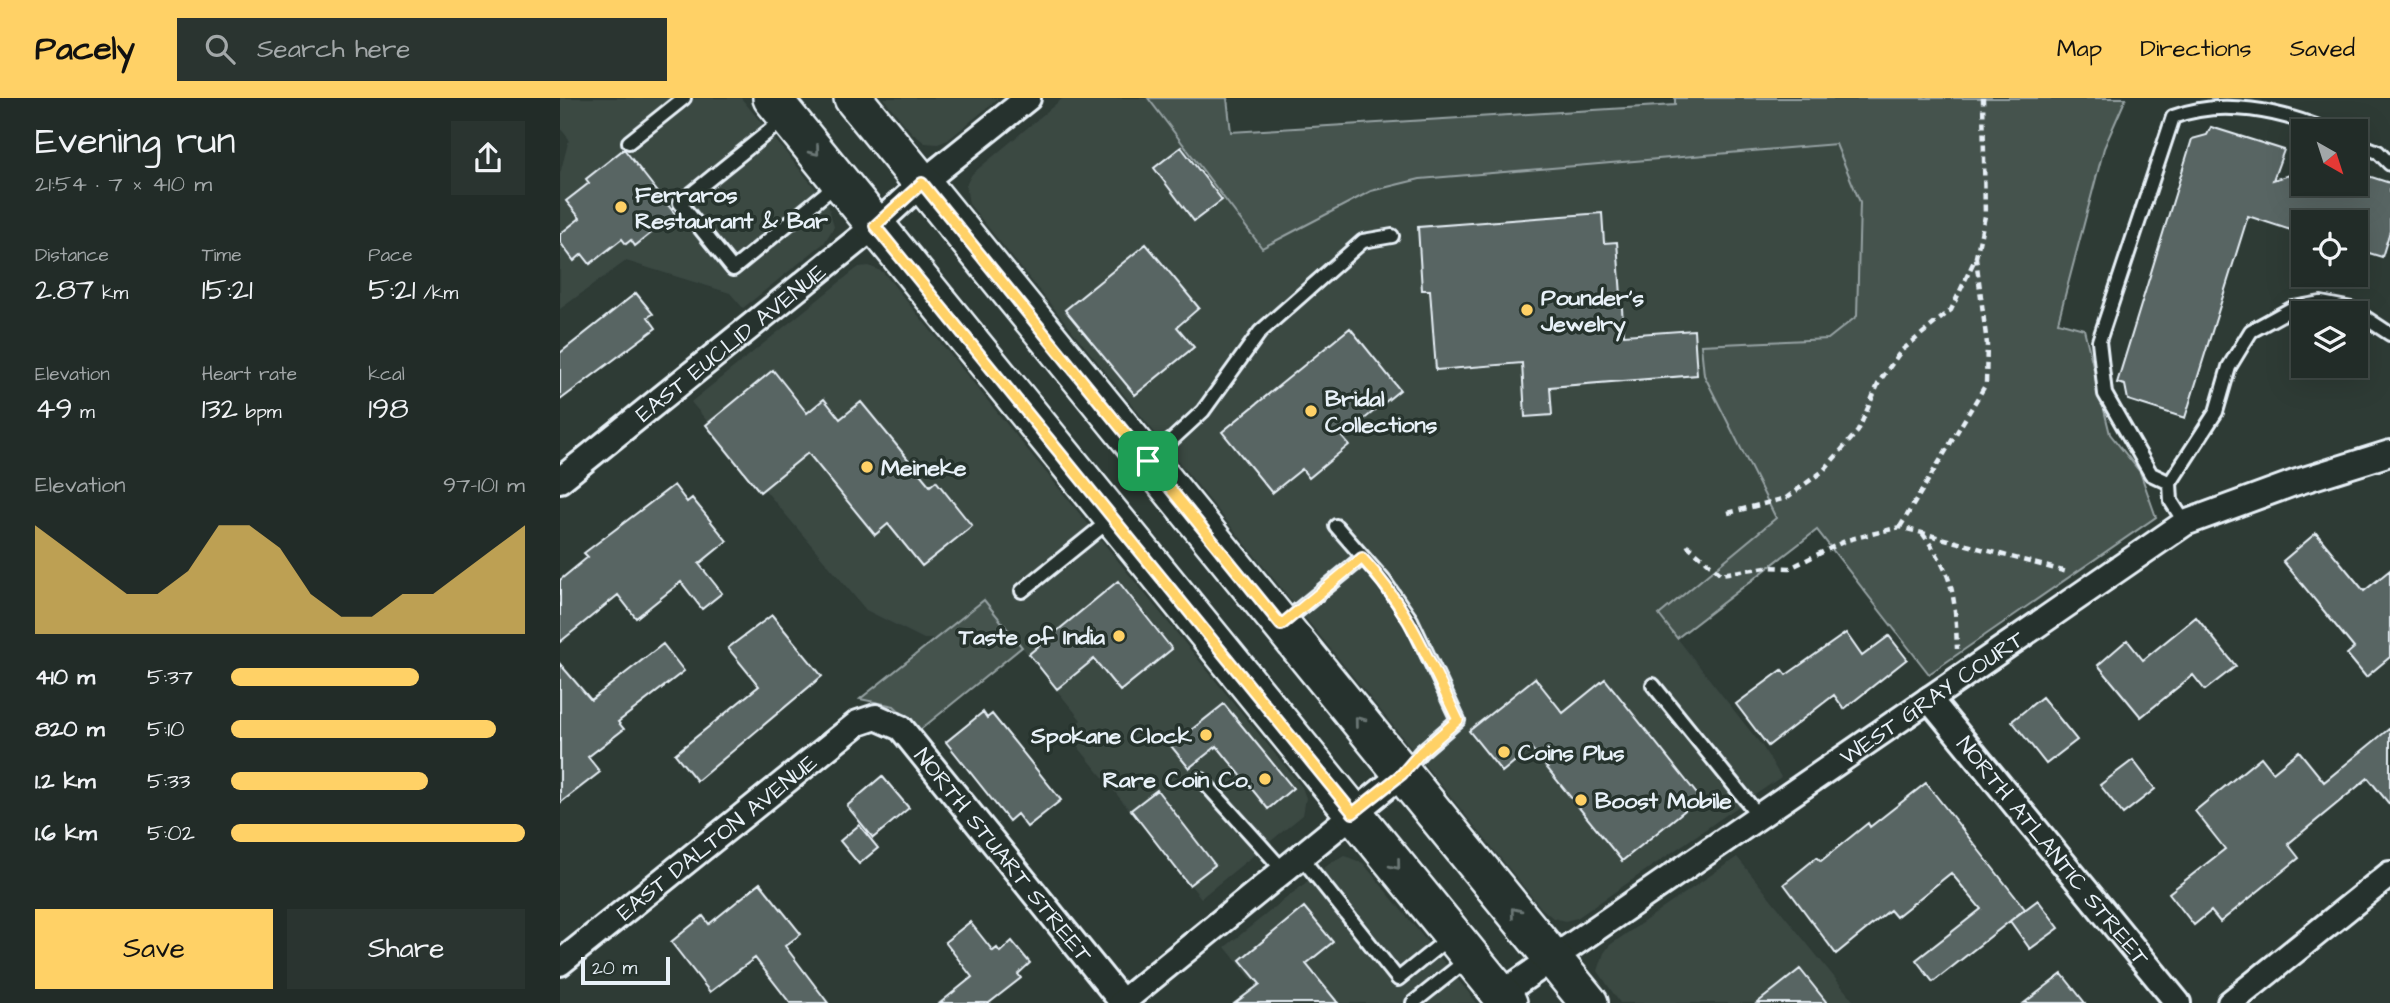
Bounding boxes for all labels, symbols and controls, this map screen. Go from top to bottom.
search box [177,18,667,81]
text: Pacely [35,26,135,72]
icon: search [201,30,239,68]
text: Search here [257,31,410,67]
text: Map [2057,32,2102,66]
text: Directions [2140,32,2252,66]
text: Saved [2290,32,2355,66]
text: Evening run [35,116,236,168]
north arrow [2291,119,2368,196]
map controls [2291,119,2368,378]
button: share [451,121,525,195]
one-way arrow [807,144,820,156]
text: 21:54 · 7 × 410 m [35,168,212,200]
place label: Ferraros Restaurant & Bar [635,179,828,237]
marker: Ferraros Restaurant & Bar [613,199,629,215]
button: locate [2291,210,2368,287]
text: Distance [35,242,109,269]
text: Time [202,242,241,269]
text: Pace [368,242,412,269]
street label: EAST EUCLID AVENUE [629,256,834,430]
text: 2.87 [35,269,94,311]
text: 15:21 [202,269,253,311]
text: 5:21 [368,269,416,311]
text: km [94,280,128,307]
text: /km [416,280,458,307]
place label: Pounder's Jewelry [1540,282,1644,342]
button: layers [2291,301,2368,378]
marker: Pounder's Jewelry [1519,302,1535,318]
text: Elevation [35,361,110,388]
text: Heart rate [202,361,297,388]
text: kcal [368,361,405,388]
place label: Bridal Collections [1325,383,1438,441]
text: 49 [35,388,73,430]
text: 132 [202,388,238,430]
text: 198 [368,388,409,430]
text: m [73,399,95,426]
text: bpm [238,399,282,426]
marker: Bridal Collections [1303,403,1319,419]
pin [1118,431,1178,491]
icon: arrive [1129,442,1167,480]
place label: Meineke [881,452,967,484]
marker: Meineke [859,459,875,475]
text: Elevation [35,469,126,501]
text: 97–101 m [443,469,525,501]
place label: Taste of India [958,621,1105,653]
street label: WEST GRAY COURT [1834,623,2032,773]
marker: Taste of India [1111,628,1127,644]
text: 410 m [35,661,95,693]
text: 5:37 [147,661,193,693]
text: 820 m [35,713,105,745]
text: 5:10 [147,713,185,745]
one-way arrow [1355,717,1368,729]
place label: Spokane Clock [1030,720,1193,752]
marker: Spokane Clock [1198,727,1214,743]
street label: NORTH ATLANTIC STREET [1949,730,2157,973]
place label: Coins Plus [1518,737,1625,769]
street label: NORTH STUART STREET [906,741,1099,970]
marker: Coins Plus [1496,744,1512,760]
street label: EAST DALTON AVENUE [610,747,825,928]
place label: Rare Coin Co. [1103,764,1251,796]
text: 1.2 km [35,765,96,797]
text: 5:33 [147,765,191,797]
marker: Rare Coin Co. [1257,771,1273,787]
place label: Boost Mobile [1595,785,1732,817]
marker: Boost Mobile [1573,792,1589,808]
text: 1.6 km [35,817,97,849]
text: 5:02 [147,817,195,849]
one-way arrow [1388,857,1400,870]
one-way arrow [1511,908,1523,921]
button: Save [35,909,273,989]
button: Share [287,909,525,989]
scale bar [581,954,670,986]
text: 20 m [592,955,637,982]

